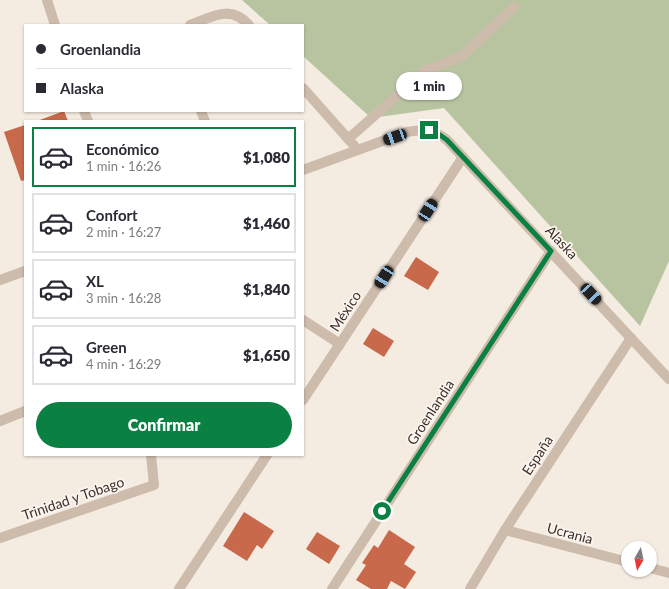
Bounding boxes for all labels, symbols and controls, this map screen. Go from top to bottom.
text: Groenlandia [60,40,141,58]
callout: 1 min [396,72,462,100]
text: 1 min [413,78,445,94]
text: Alaska [60,79,104,97]
route end [420,121,438,139]
car [382,127,408,147]
icon: car [38,139,74,175]
text: Económico [86,140,159,158]
text: $1,080 [243,148,290,166]
text: 1 min · 16:26 [86,158,161,174]
car [416,197,440,223]
icon: car [38,205,74,241]
text: Confort [86,206,138,224]
text: $1,460 [243,214,290,232]
street label: Alaska [542,222,582,262]
text: 2 min · 16:27 [86,224,161,240]
car [372,264,396,290]
icon: car [38,271,74,307]
text: XL [86,272,104,290]
text: $1,840 [243,280,290,298]
car [578,281,604,307]
street label: México [326,287,364,334]
text: 3 min · 16:28 [86,290,161,306]
icon: car [38,337,74,373]
text: Green [86,338,127,356]
text: $1,650 [243,346,290,364]
text: 4 min · 16:29 [86,356,161,372]
street label: Groenlandia [403,376,457,448]
button: Confirmar [36,402,292,448]
street label: España [518,432,556,478]
street label: Trinidad y Tobago [20,473,126,523]
route start [373,502,391,520]
street label: Ucrania [545,519,595,547]
north arrow [621,541,657,577]
map controls [621,541,657,577]

